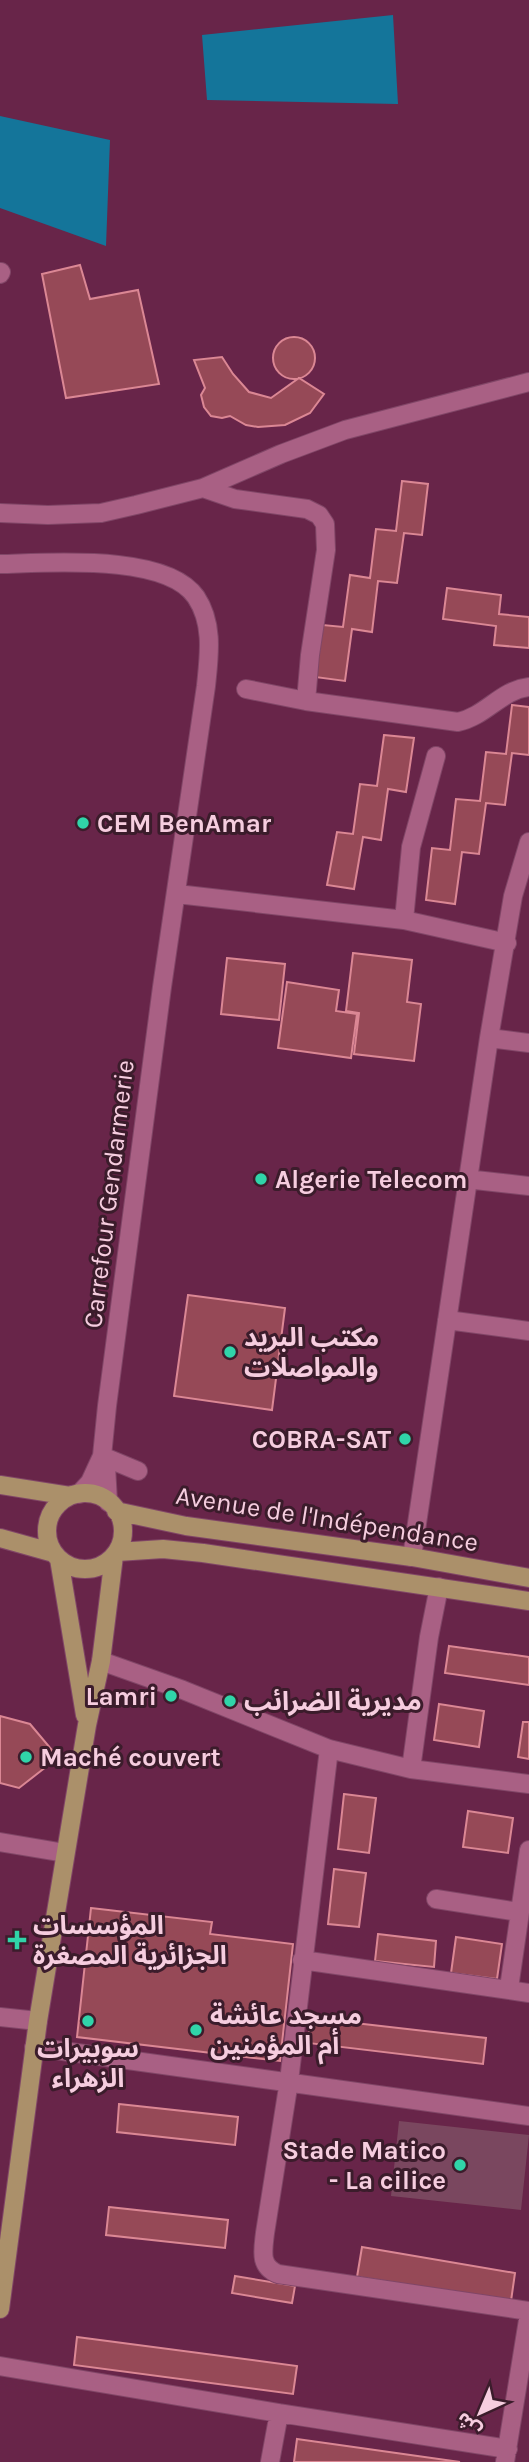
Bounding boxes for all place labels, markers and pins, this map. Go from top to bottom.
place label: CEM BenAmar [97,808,272,839]
marker: CEM BenAmar [75,815,91,831]
place label: Algerie Telecom [275,1164,467,1195]
marker: Algerie Telecom [253,1171,269,1187]
place label: مكتب البريد والمواصلات [244,1322,379,1383]
marker: مكتب البريد والمواصلات [222,1344,238,1360]
place label: COBRA-SAT [252,1424,391,1455]
marker: COBRA-SAT [397,1431,413,1447]
place label: Lamri [86,1681,157,1712]
place label: مديرية الضرائب [244,1686,422,1717]
marker: Lamri [163,1688,179,1704]
marker: مديرية الضرائب [222,1693,238,1709]
place label: Maché couvert [40,1742,221,1773]
marker: Maché couvert [18,1749,34,1765]
place label: المؤسسات الجزائرية المصغرة [33,1910,227,1971]
marker: المؤسسات الجزائرية المصغرة [7,1930,27,1950]
place label: مسجد عائشة أم المؤمنين [210,2000,362,2065]
marker: سوبيرات الزهراء [80,2013,96,2029]
marker: مسجد عائشة أم المؤمنين [188,2022,204,2038]
place label: سوبيرات الزهراء [37,2033,139,2094]
place label: Stade Matico - La cilice [282,2135,446,2196]
marker: Stade Matico - La cilice [452,2157,468,2173]

